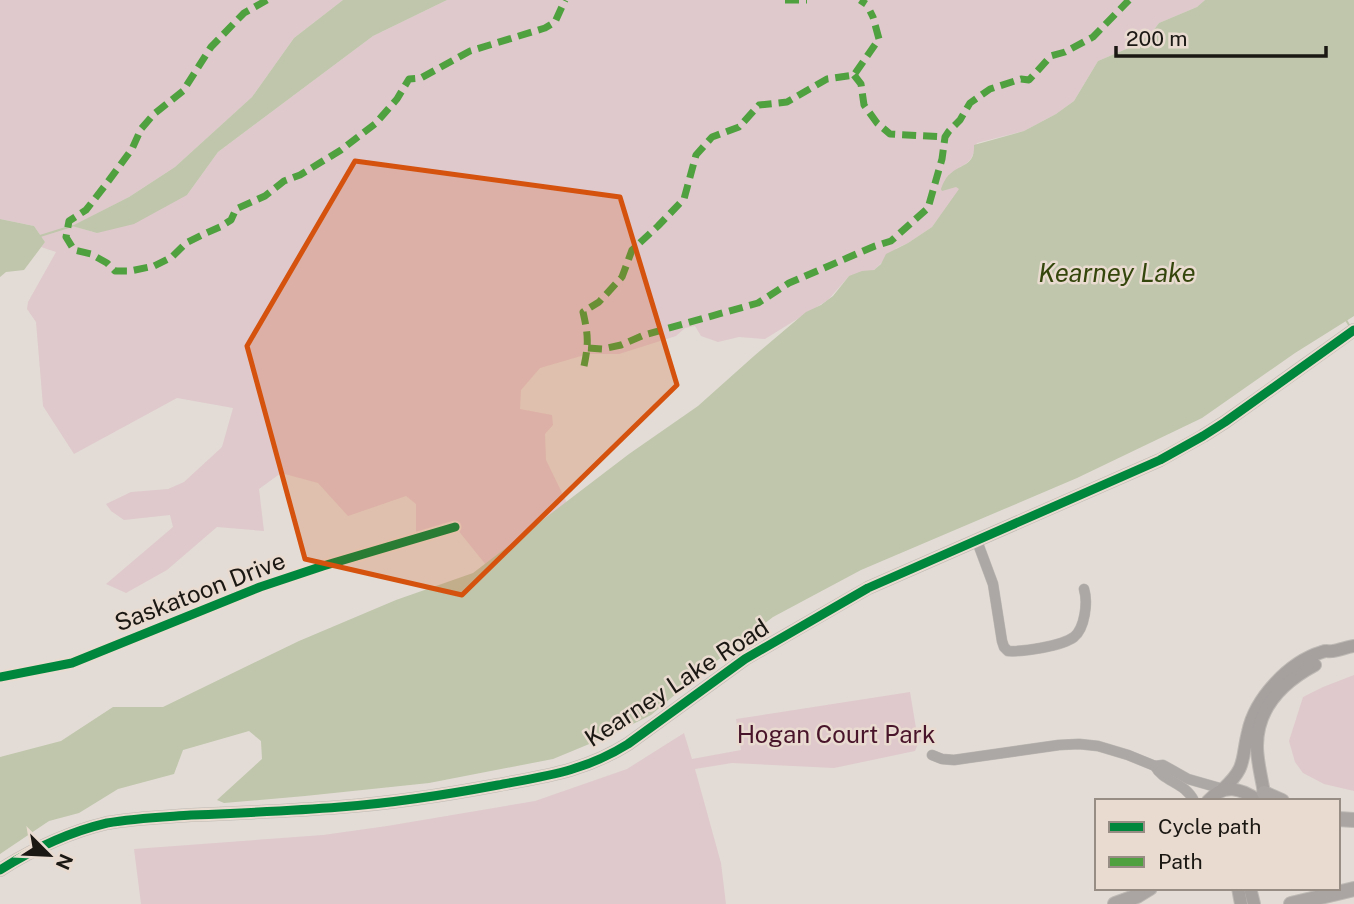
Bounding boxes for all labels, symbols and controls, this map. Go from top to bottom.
scale bar [1116,14,1326,58]
text: 200 m [1126,26,1187,51]
water label: Kearney Lake [1038,257,1196,288]
street label: Saskatoon Drive [110,546,289,636]
street label: Kearney Lake Road [579,612,774,752]
park label: Hogan Court Park [737,720,935,748]
legend [1095,799,1340,890]
text: Cycle path [1158,814,1261,839]
north arrow [14,820,84,890]
text: Path [1158,849,1203,874]
text: N [51,851,78,873]

